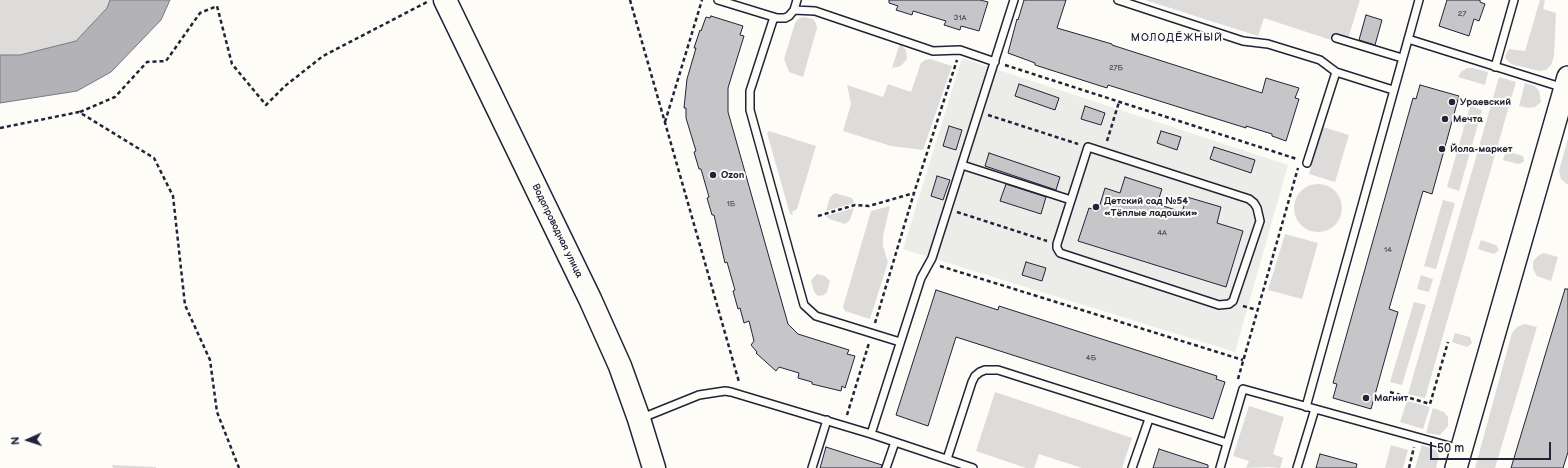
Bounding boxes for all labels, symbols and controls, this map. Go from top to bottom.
house number: 27 [1458,9,1466,19]
house number: 31А [954,13,966,23]
district label: МОЛОДЁЖНЫЙ [1131,31,1223,45]
house number: 27Б [1109,63,1123,73]
place label: Ураевский [1460,96,1511,108]
marker: Ураевский [1447,97,1457,107]
place label: Мечта [1453,113,1483,125]
marker: Мечта [1440,114,1450,124]
place label: Йола-маркет [1450,143,1513,155]
marker: Йола-маркет [1437,144,1447,154]
place label: Ozon [721,169,744,181]
marker: Ozon [708,170,718,180]
street label: Водопроводная улица [529,182,585,280]
place label: Детский сад №54 «Тёплые ладошки» [1104,195,1197,218]
house number: 1Б [727,199,735,209]
marker: Детский сад №54 «Тёплые ладошки» [1091,202,1101,212]
house number: 4А [1157,228,1167,238]
house number: 14 [1384,245,1392,255]
house number: 4Б [1086,353,1096,363]
place label: Магнит [1374,392,1408,404]
marker: Магнит [1361,393,1371,403]
north arrow [8,420,48,460]
scale bar [1432,434,1553,460]
text: N [9,436,22,445]
text: 50 m [1437,441,1464,456]

